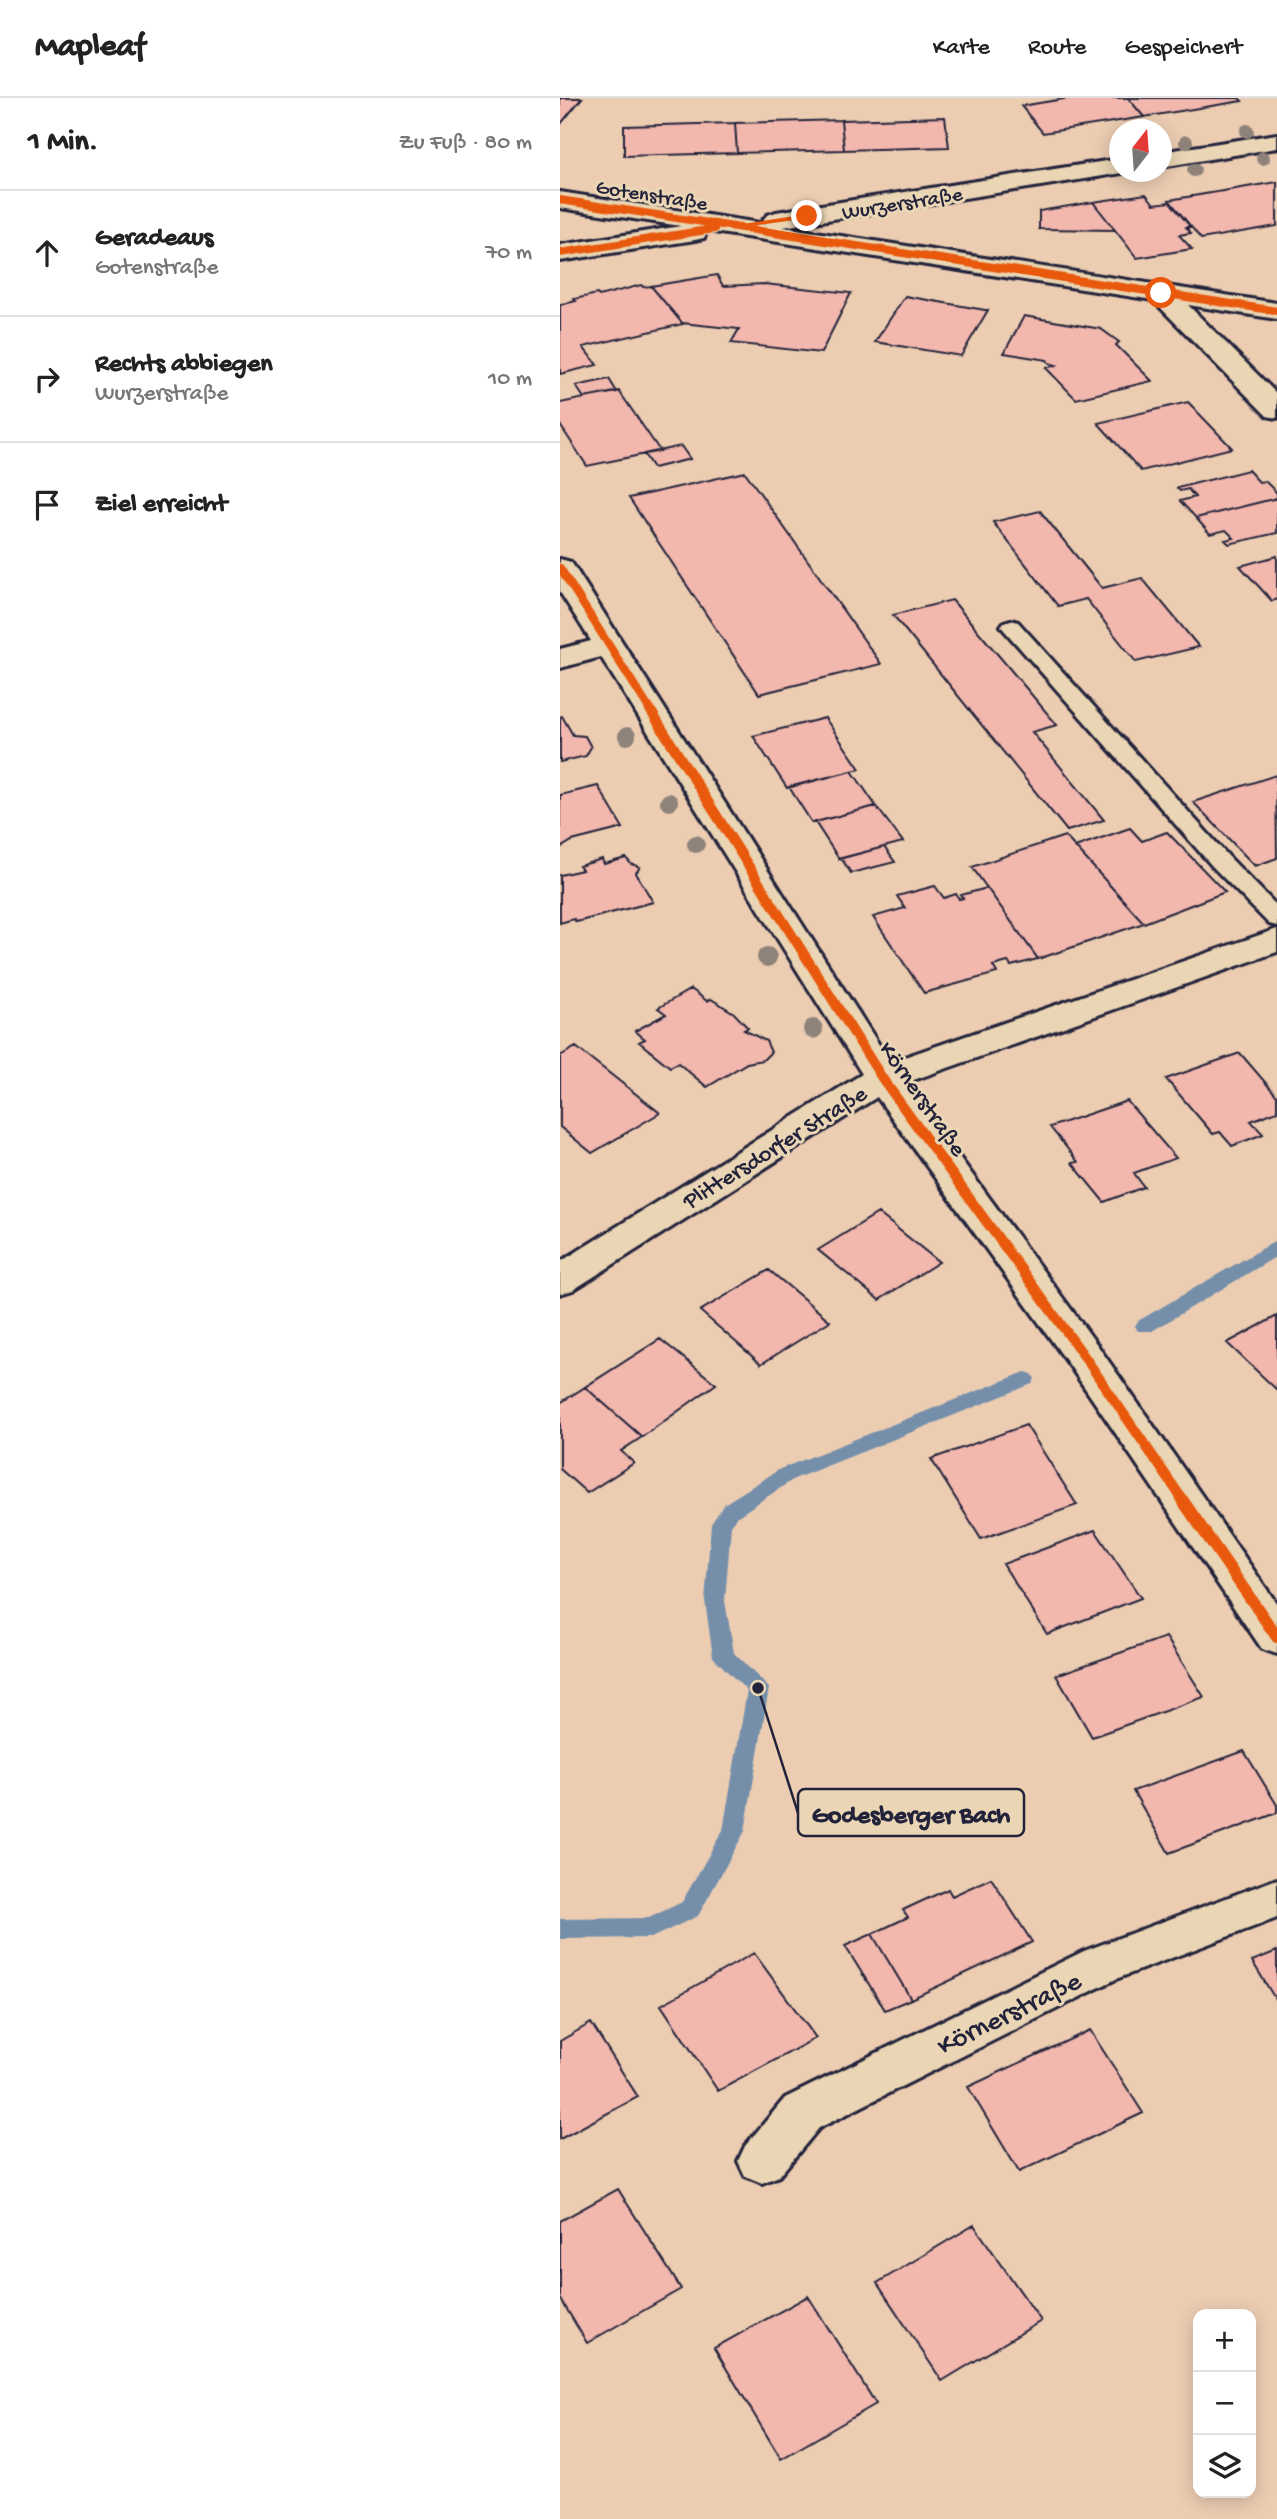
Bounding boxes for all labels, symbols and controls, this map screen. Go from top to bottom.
text: Mapleaf [35,29,145,67]
text: Karte [933,34,990,63]
text: Route [1028,34,1087,63]
text: Gespeichert [1125,34,1242,63]
north arrow [1109,119,1172,182]
text: 1 Min. [28,126,98,161]
text: Zu Fuß · 80 m [399,130,532,157]
street label: Gotenstraße [594,176,710,219]
street label: Wurzerstraße [840,183,966,227]
route end [791,200,822,231]
text: Geradeaus [95,224,213,255]
icon: ahead [28,234,66,272]
text: 70 m [485,240,532,267]
text: Gotenstraße [95,255,218,282]
route start [1145,277,1176,308]
text: Rechts abbiegen [95,350,273,381]
icon: right [28,360,66,398]
text: 10 m [488,366,532,393]
text: Wurzerstraße [95,381,228,408]
icon: arrive [28,486,66,524]
text: Ziel erreicht [95,490,227,521]
street label: Körnerstraße [871,1037,972,1164]
street label: Plittersdorfer Straße [678,1080,874,1218]
callout: Godesberger Bach [798,1789,1024,1836]
text: Godesberger Bach [812,1802,1010,1833]
street label: Körnerstraße [933,1966,1088,2064]
map controls [1193,2309,1256,2498]
button: + [1193,2309,1256,2372]
button: − [1193,2372,1256,2435]
button: layers [1193,2435,1256,2498]

